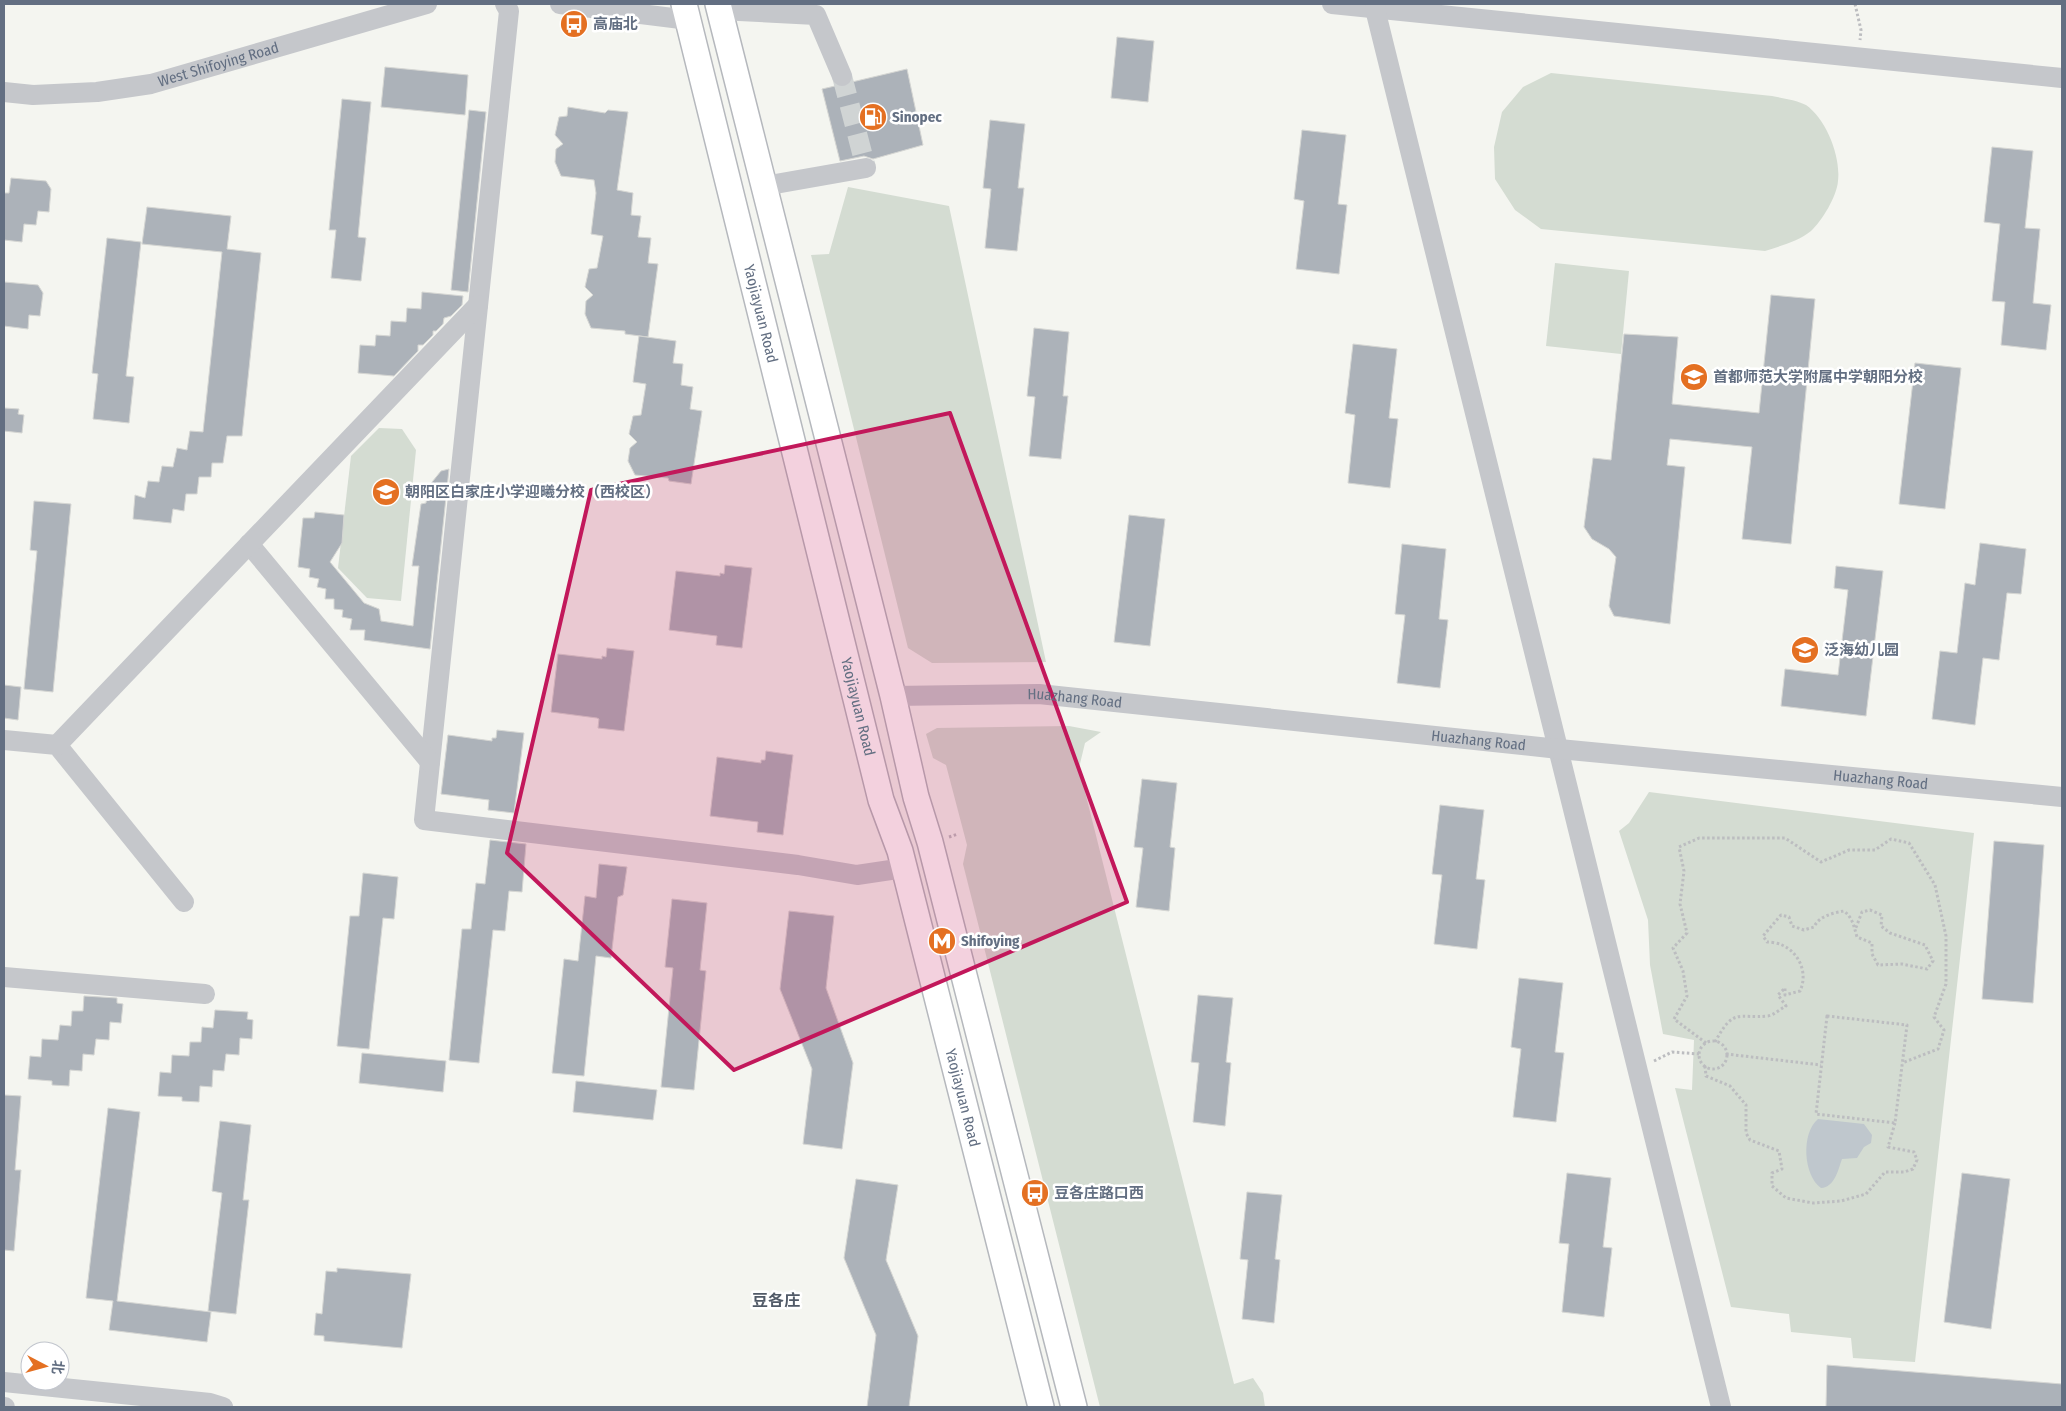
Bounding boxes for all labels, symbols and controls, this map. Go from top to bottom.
bus stop icon: 高庙北 [559,9,589,39]
place label: 高庙北 [593,15,638,33]
street label: West Shifoying Road [156,38,281,90]
fuel station icon: Sinopec [858,102,888,132]
place label: Sinopec [892,108,942,126]
street label: Yaojiayuan Road [740,263,781,365]
school or university icon: 首都师范大学附属中学朝阳分校 [1679,362,1709,392]
place label: 首都师范大学附属中学朝阳分校 [1713,368,1923,386]
school or university icon: 朝阳区白家庄小学迎曦分校（西校区） [371,477,401,507]
place label: 朝阳区白家庄小学迎曦分校（西校区） [405,483,660,501]
school or university icon: 泛海幼儿园 [1790,635,1820,665]
place label: 泛海幼儿园 [1824,641,1899,659]
street label: Yaojiayuan Road [837,656,879,758]
street label: Huazhang Road [1027,685,1123,712]
street label: Huazhang Road [1430,727,1527,754]
street label: Huazhang Road [1832,766,1929,793]
metro station icon: Shifoying [927,926,957,956]
place label: Shifoying [961,932,1020,950]
street label: Yaojiayuan Road [941,1047,984,1149]
bus stop icon: 豆各庄路口西 [1020,1178,1050,1208]
place label: 豆各庄路口西 [1054,1184,1144,1202]
district label: 豆各庄 [752,1291,800,1310]
north arrow [20,1341,70,1391]
text: 北 [48,1359,67,1375]

